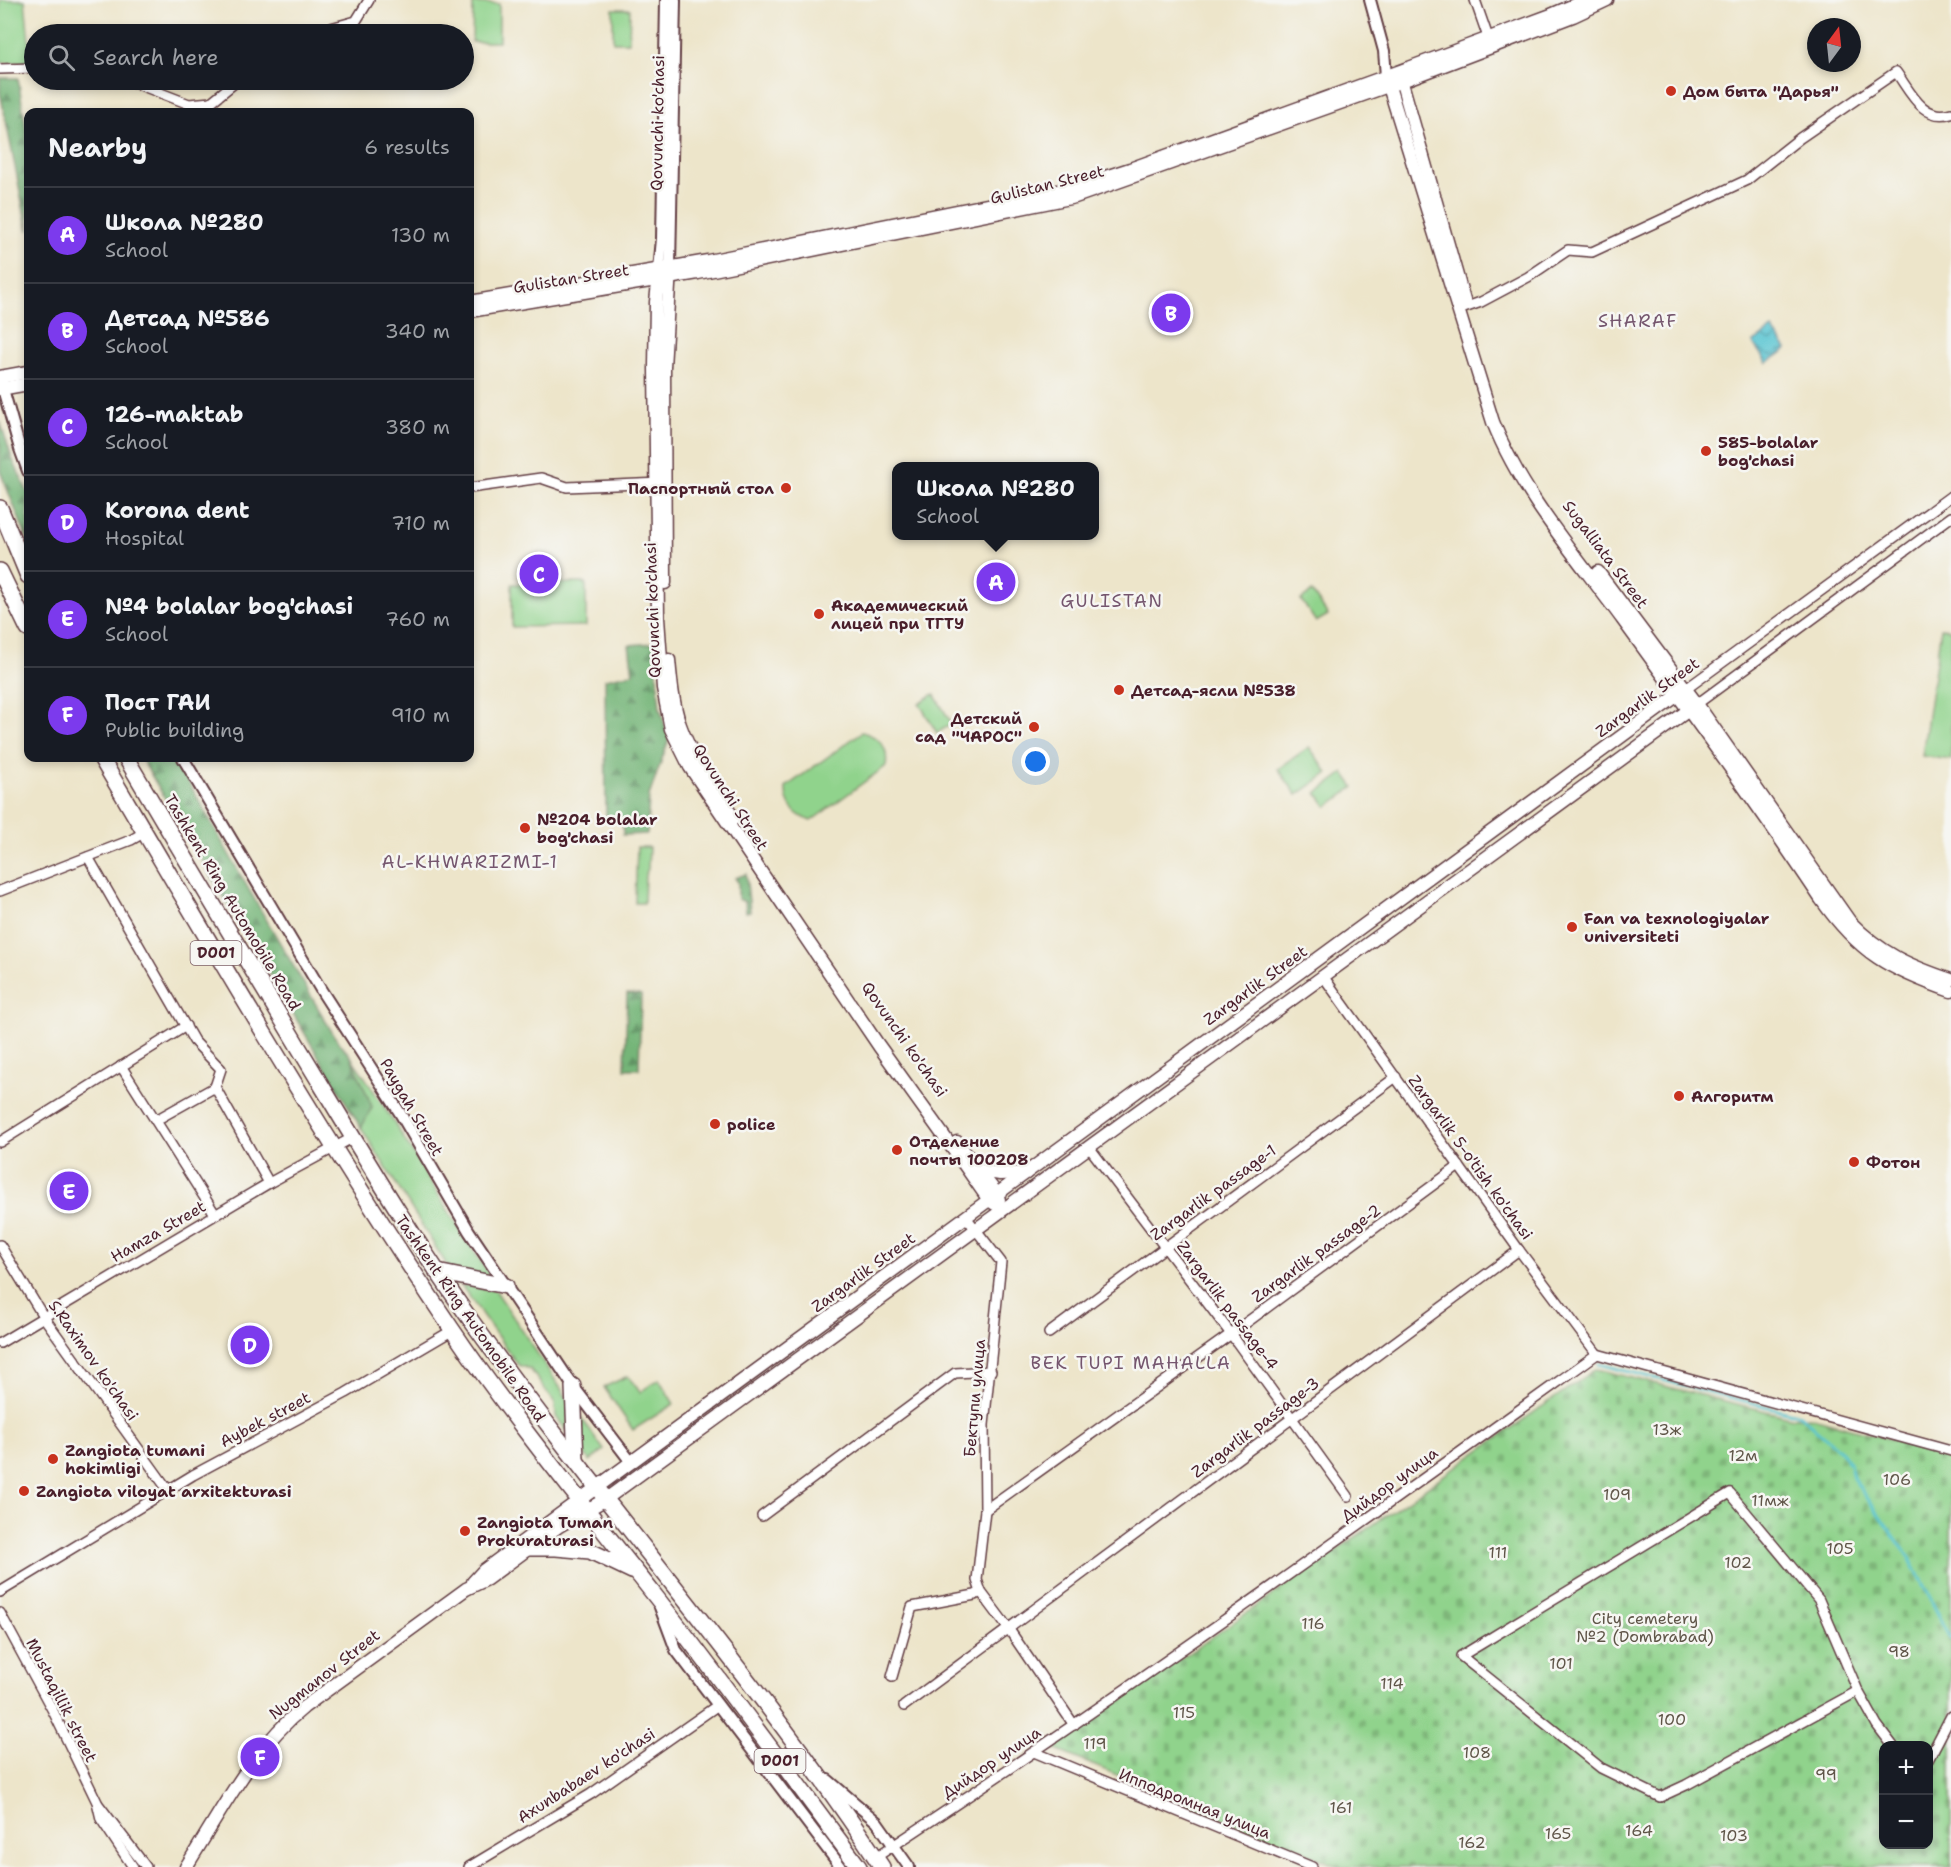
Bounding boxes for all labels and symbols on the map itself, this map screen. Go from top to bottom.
north arrow [1807,18,1861,72]
street label: Qovunchi ko'chasi [646,55,669,191]
place label: Дом быта "Дарья" [1683,81,1839,102]
marker: Дом быта "Дарья" [1664,84,1678,98]
street label: Gulistan Street [988,160,1106,209]
street label: Gulistan Street [512,259,630,298]
pin: B [1152,290,1190,336]
district label: SHARAF [1598,309,1678,333]
place label: 585-bolalar bog'chasi [1718,432,1819,471]
marker: 585-bolalar bog'chasi [1699,444,1713,458]
place label: Паспортный стол [628,478,774,499]
marker: Паспортный стол [779,481,793,495]
street label: Sugalliata Street [1558,496,1653,613]
street label: Qovunchi ko'chasi [640,542,665,678]
pin: C [520,552,558,596]
pin: A [976,560,1016,604]
district label: GULISTAN [1060,589,1164,613]
place label: Академический лицей при ТГТУ [831,595,968,634]
marker: Академический лицей при ТГТУ [812,607,826,621]
street label: Zargarlik Street [1591,653,1703,742]
place label: Детсад-ясли №538 [1131,680,1296,701]
marker: Детсад-ясли №538 [1112,683,1126,697]
place label: Детский сад "ЧАРОС" [915,708,1022,747]
marker: Детский сад "ЧАРОС" [1027,720,1041,734]
street label: Qovunchi Street [688,740,773,855]
your location [1021,747,1050,776]
street label: Tashkent Ring Automobile Road [160,790,306,1014]
place label: №204 bolalar bog'chasi [537,809,658,848]
marker: №204 bolalar bog'chasi [518,821,532,835]
district label: AL-KHWARIZMI-1 [382,850,558,874]
place label: Fan va texnologiyalar universiteti [1584,908,1770,947]
marker: Fan va texnologiyalar universiteti [1565,920,1579,934]
road number: D001 [190,941,242,965]
street label: Zargarlik Street [1199,941,1311,1030]
street label: Qovunchi ko'chasi [857,978,952,1101]
street label: Paygah Street [375,1055,448,1160]
street label: Zargarlik 5-o'tish ko'chasi [1404,1071,1538,1244]
place label: Алгоритм [1691,1086,1774,1107]
marker: Алгоритм [1672,1089,1686,1103]
place label: police [727,1114,776,1135]
marker: police [708,1117,722,1131]
place label: Отделение почты 100208 [909,1131,1028,1170]
street label: Zargarlik passage-1 [1146,1140,1280,1245]
marker: Отделение почты 100208 [890,1143,904,1157]
place label: Фотон [1866,1152,1920,1173]
marker: Фотон [1847,1155,1861,1169]
pin: E [50,1168,88,1214]
street label: Hamza Street [107,1196,210,1267]
street label: Zargarlik passage-2 [1248,1199,1385,1307]
street label: Tashkent Ring Automobile Road [391,1210,550,1426]
street label: Zargarlik Street [807,1228,919,1317]
street label: Zargarlik passage-4 [1172,1237,1283,1374]
street label: S.Raximov ko'chasi [44,1296,143,1425]
pin: D [230,1322,270,1368]
street label: Бектупи улица [959,1338,990,1458]
district label: BEK TUPI MAHALLA [1031,1351,1231,1375]
street label: Zargarlik passage-3 [1187,1372,1323,1482]
street label: Aybek street [216,1387,314,1452]
park label: 13ж [1652,1419,1682,1440]
place label: Zangiota tumani hokimligi [65,1440,205,1479]
street label: Дийдор улица [1337,1442,1442,1527]
park label: 12м [1728,1445,1758,1466]
marker: Zangiota tumani hokimligi [46,1452,60,1466]
park label: 106 [1883,1469,1911,1490]
place label: Zangiota viloyat arxitekturasi [36,1481,292,1502]
marker: Zangiota viloyat arxitekturasi [17,1484,31,1498]
park label: 109 [1603,1484,1631,1505]
park label: 11мж [1751,1490,1789,1511]
place label: Zangiota Tuman Prokuraturasi [477,1512,613,1551]
marker: Zangiota Tuman Prokuraturasi [458,1524,472,1538]
park label: 105 [1826,1538,1854,1559]
park label: 111 [1489,1542,1507,1563]
park label: 102 [1724,1552,1752,1573]
park label: City cemetery №2 (Dombrabad) [1576,1608,1714,1647]
park label: 116 [1301,1613,1325,1634]
street label: Nugmanov Street [265,1624,384,1724]
street label: Mustaqillik street [21,1635,102,1766]
park label: 98 [1888,1641,1910,1662]
park label: 101 [1549,1653,1573,1674]
park label: 114 [1380,1673,1404,1694]
park label: 115 [1173,1702,1195,1723]
park label: 100 [1658,1709,1686,1730]
street label: Дийдор улица [938,1722,1045,1803]
street label: Axunbabaev ko'chasi [513,1723,659,1828]
park label: 119 [1083,1733,1107,1754]
pin: F [240,1734,280,1780]
park label: 108 [1463,1742,1491,1763]
road number: D001 [754,1749,806,1773]
street label: Ипподромная улица [1116,1763,1274,1844]
park label: 99 [1815,1764,1837,1785]
park label: 161 [1330,1797,1352,1818]
park label: 164 [1625,1820,1653,1841]
park label: 165 [1545,1823,1571,1844]
park label: 103 [1720,1825,1748,1846]
park label: 162 [1458,1832,1486,1853]

